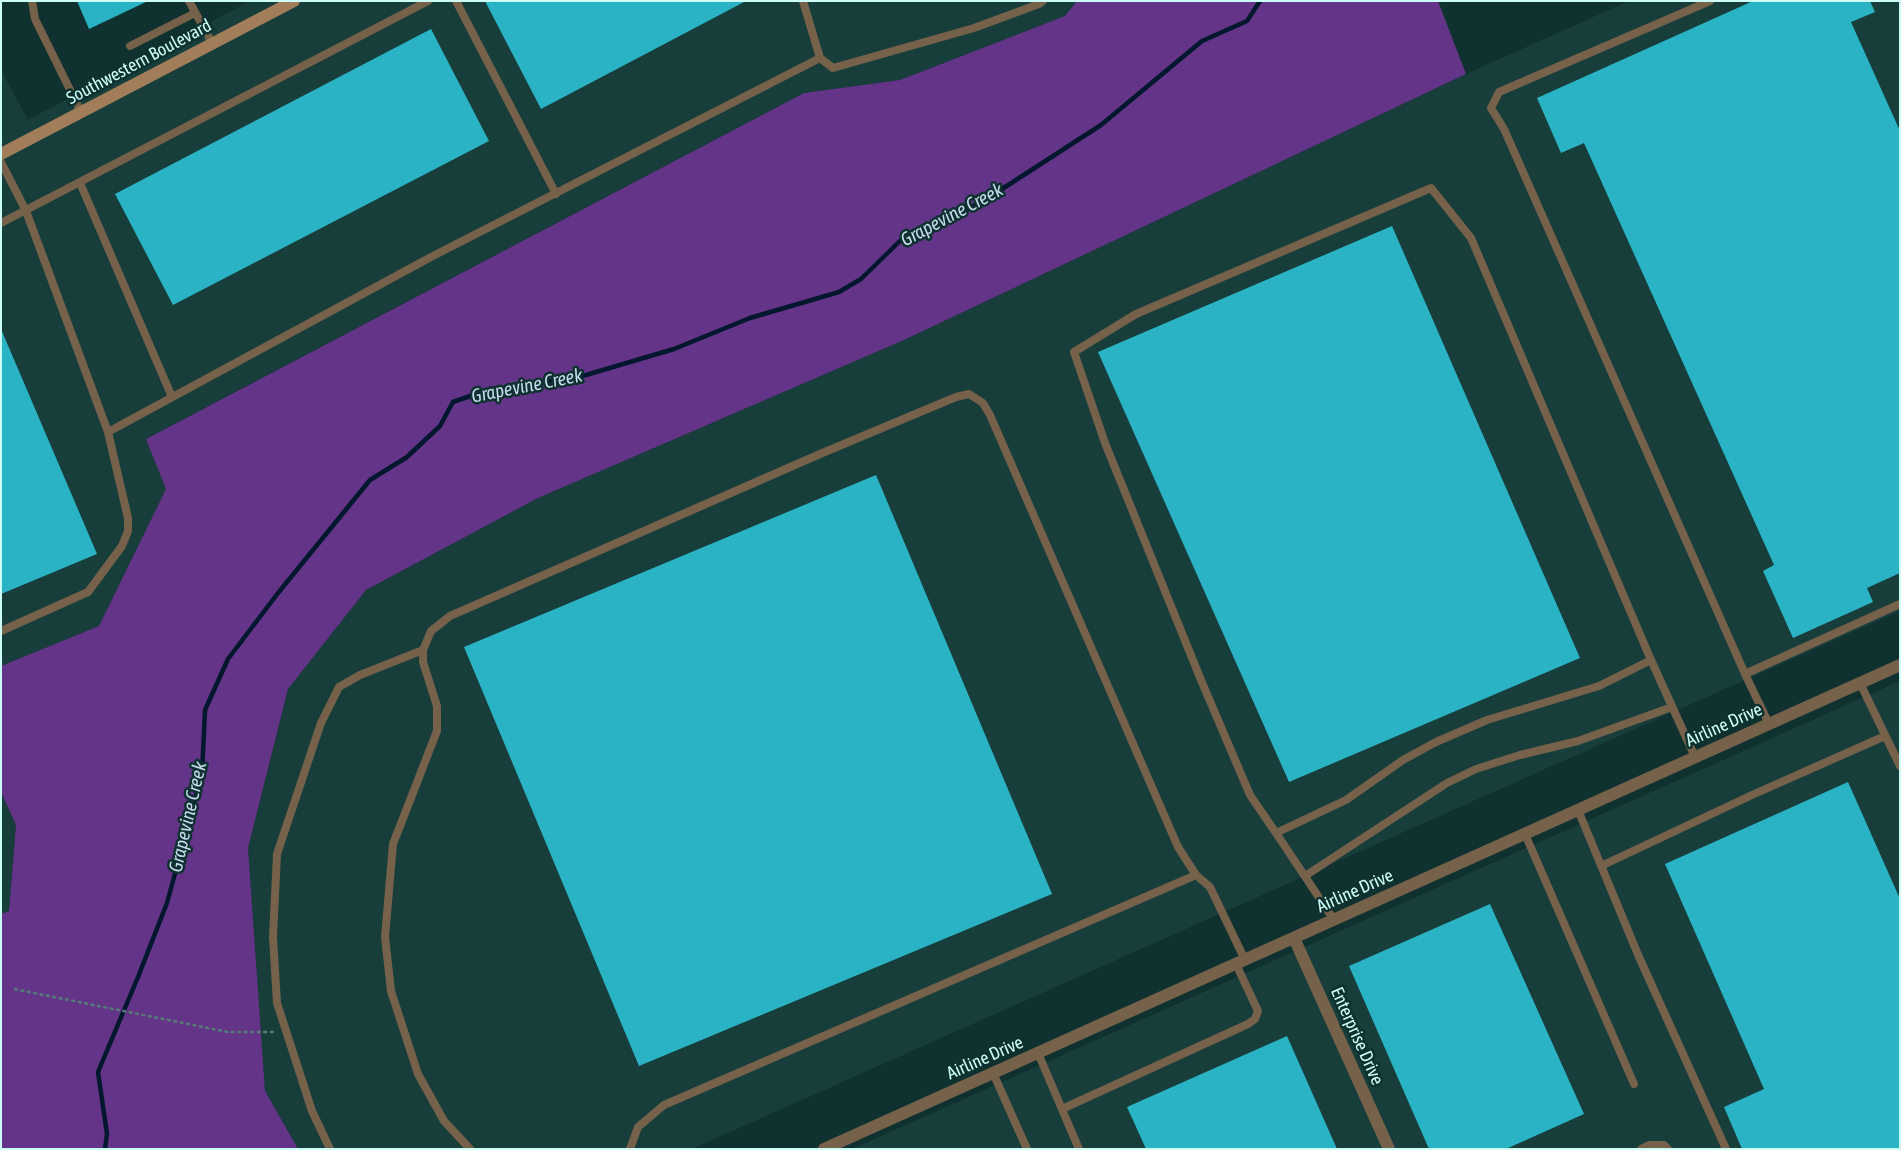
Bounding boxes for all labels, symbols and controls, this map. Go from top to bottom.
street label: Southwestern Boulevard [63,15,215,109]
water label: Grapevine Creek [897,178,1007,252]
water label: Grapevine Creek [469,364,585,408]
street label: Airline Drive [1682,699,1766,751]
water label: Grapevine Creek [164,759,212,875]
street label: Airline Drive [1313,865,1397,917]
street label: Enterprise Drive [1326,984,1388,1088]
street label: Airline Drive [943,1032,1027,1084]

